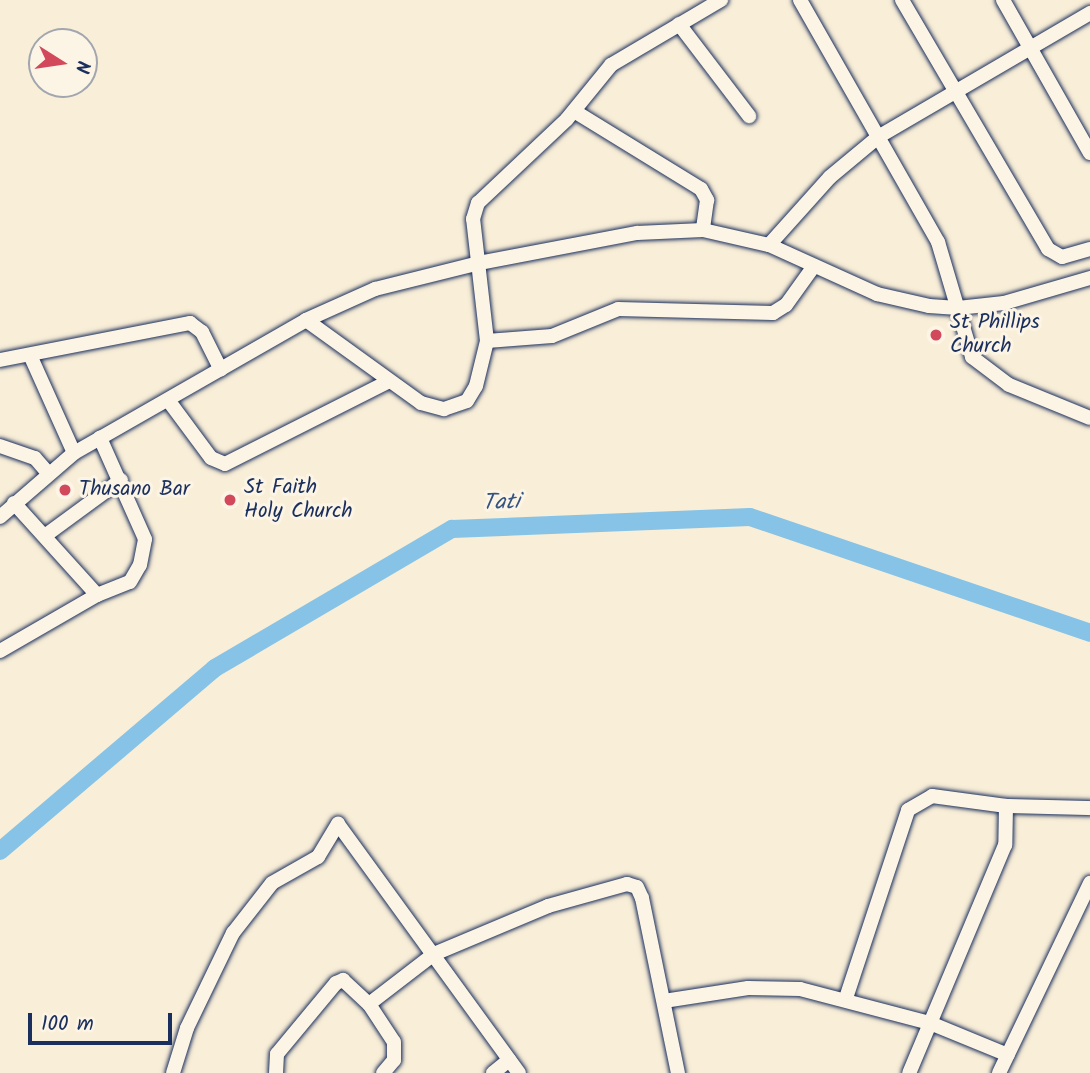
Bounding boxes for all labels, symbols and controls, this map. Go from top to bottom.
north arrow [28,28,98,98]
text: N [66,58,98,76]
place label: St Phillips Church [950,310,1040,360]
marker: St Phillips Church [928,327,944,343]
place label: St Faith Holy Church [244,475,352,525]
place label: Thusano Bar [79,477,190,503]
marker: Thusano Bar [57,482,73,498]
water label: Tati [482,489,520,517]
marker: St Faith Holy Church [222,492,238,508]
scale bar [32,1000,175,1044]
text: 100 m [41,1008,94,1041]

